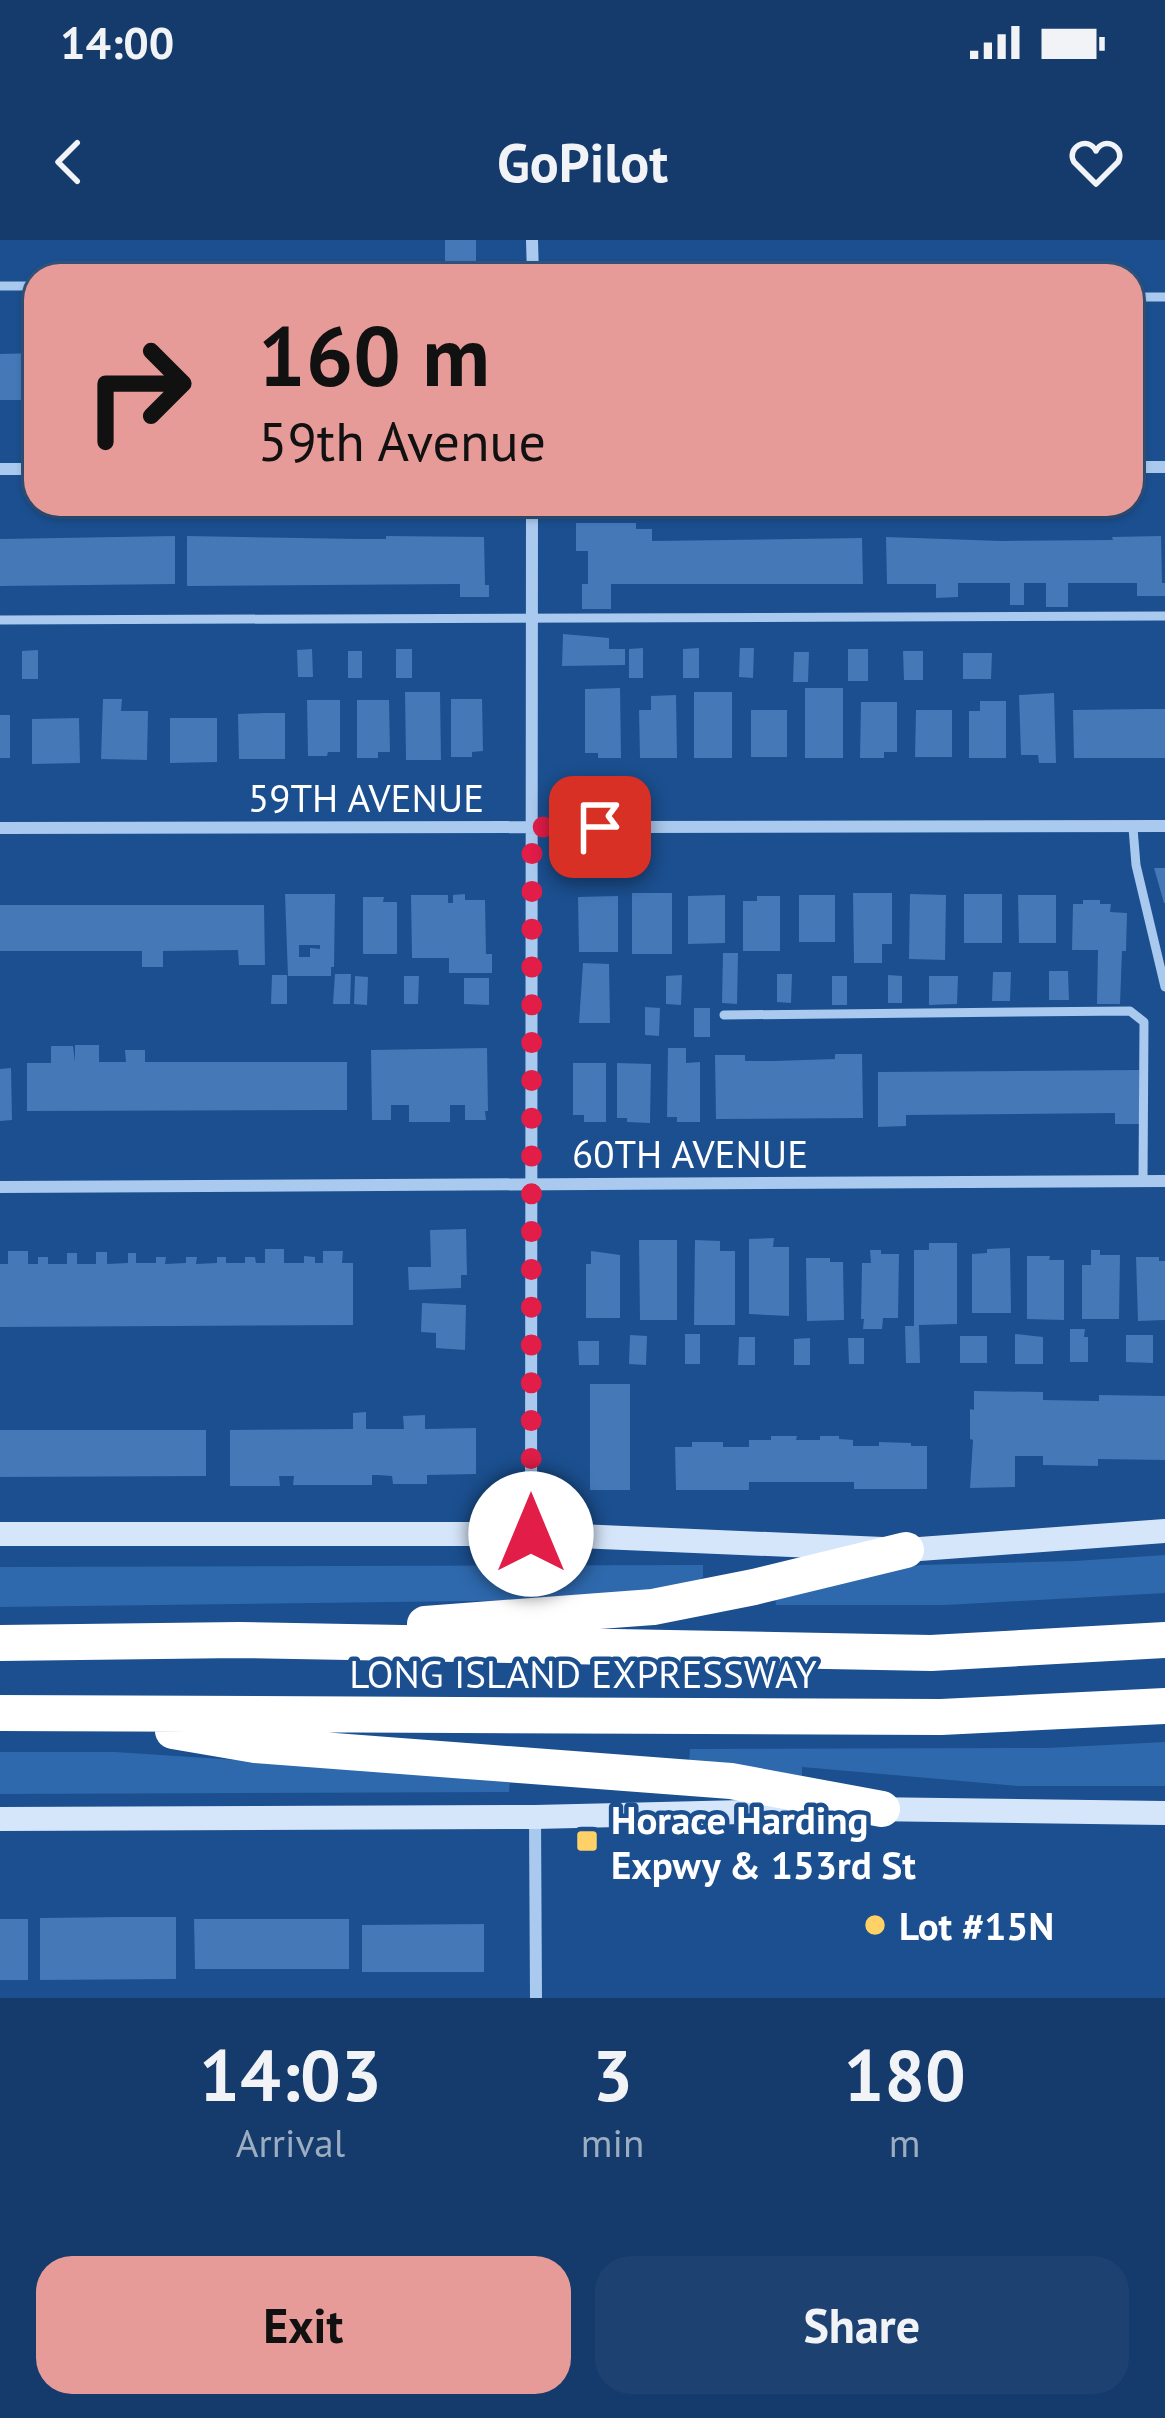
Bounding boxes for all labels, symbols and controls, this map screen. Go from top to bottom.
text: 14:00 [60,13,174,71]
text: GoPilot [497,127,668,197]
icon: back [36,129,102,195]
icon: heart [1063,129,1129,195]
text: 160 m [258,300,490,409]
icon: right [60,312,216,468]
text: 59th Avenue [258,406,546,476]
street label: 59TH AVENUE [248,772,484,823]
pin [549,776,651,878]
icon: arrive [567,794,633,860]
street label: 60TH AVENUE [572,1128,808,1179]
position arrow [468,1471,594,1597]
street label: LONG ISLAND EXPRESSWAY [349,1648,817,1699]
place label: Horace Harding Expwy & 153rd St [611,1794,916,1890]
marker: Horace Harding Expwy & 153rd St [574,1828,600,1854]
place label: Lot #15N [899,1900,1054,1951]
marker: Lot #15N [862,1912,888,1938]
text: 14:03 [199,2028,382,2121]
text: 3 [592,2028,633,2121]
text: 180 [843,2028,966,2121]
text: Arrival [236,2117,345,2168]
text: min [581,2117,644,2168]
text: m [889,2117,920,2168]
button: Exit [36,2256,571,2394]
button: Share [595,2256,1129,2394]

